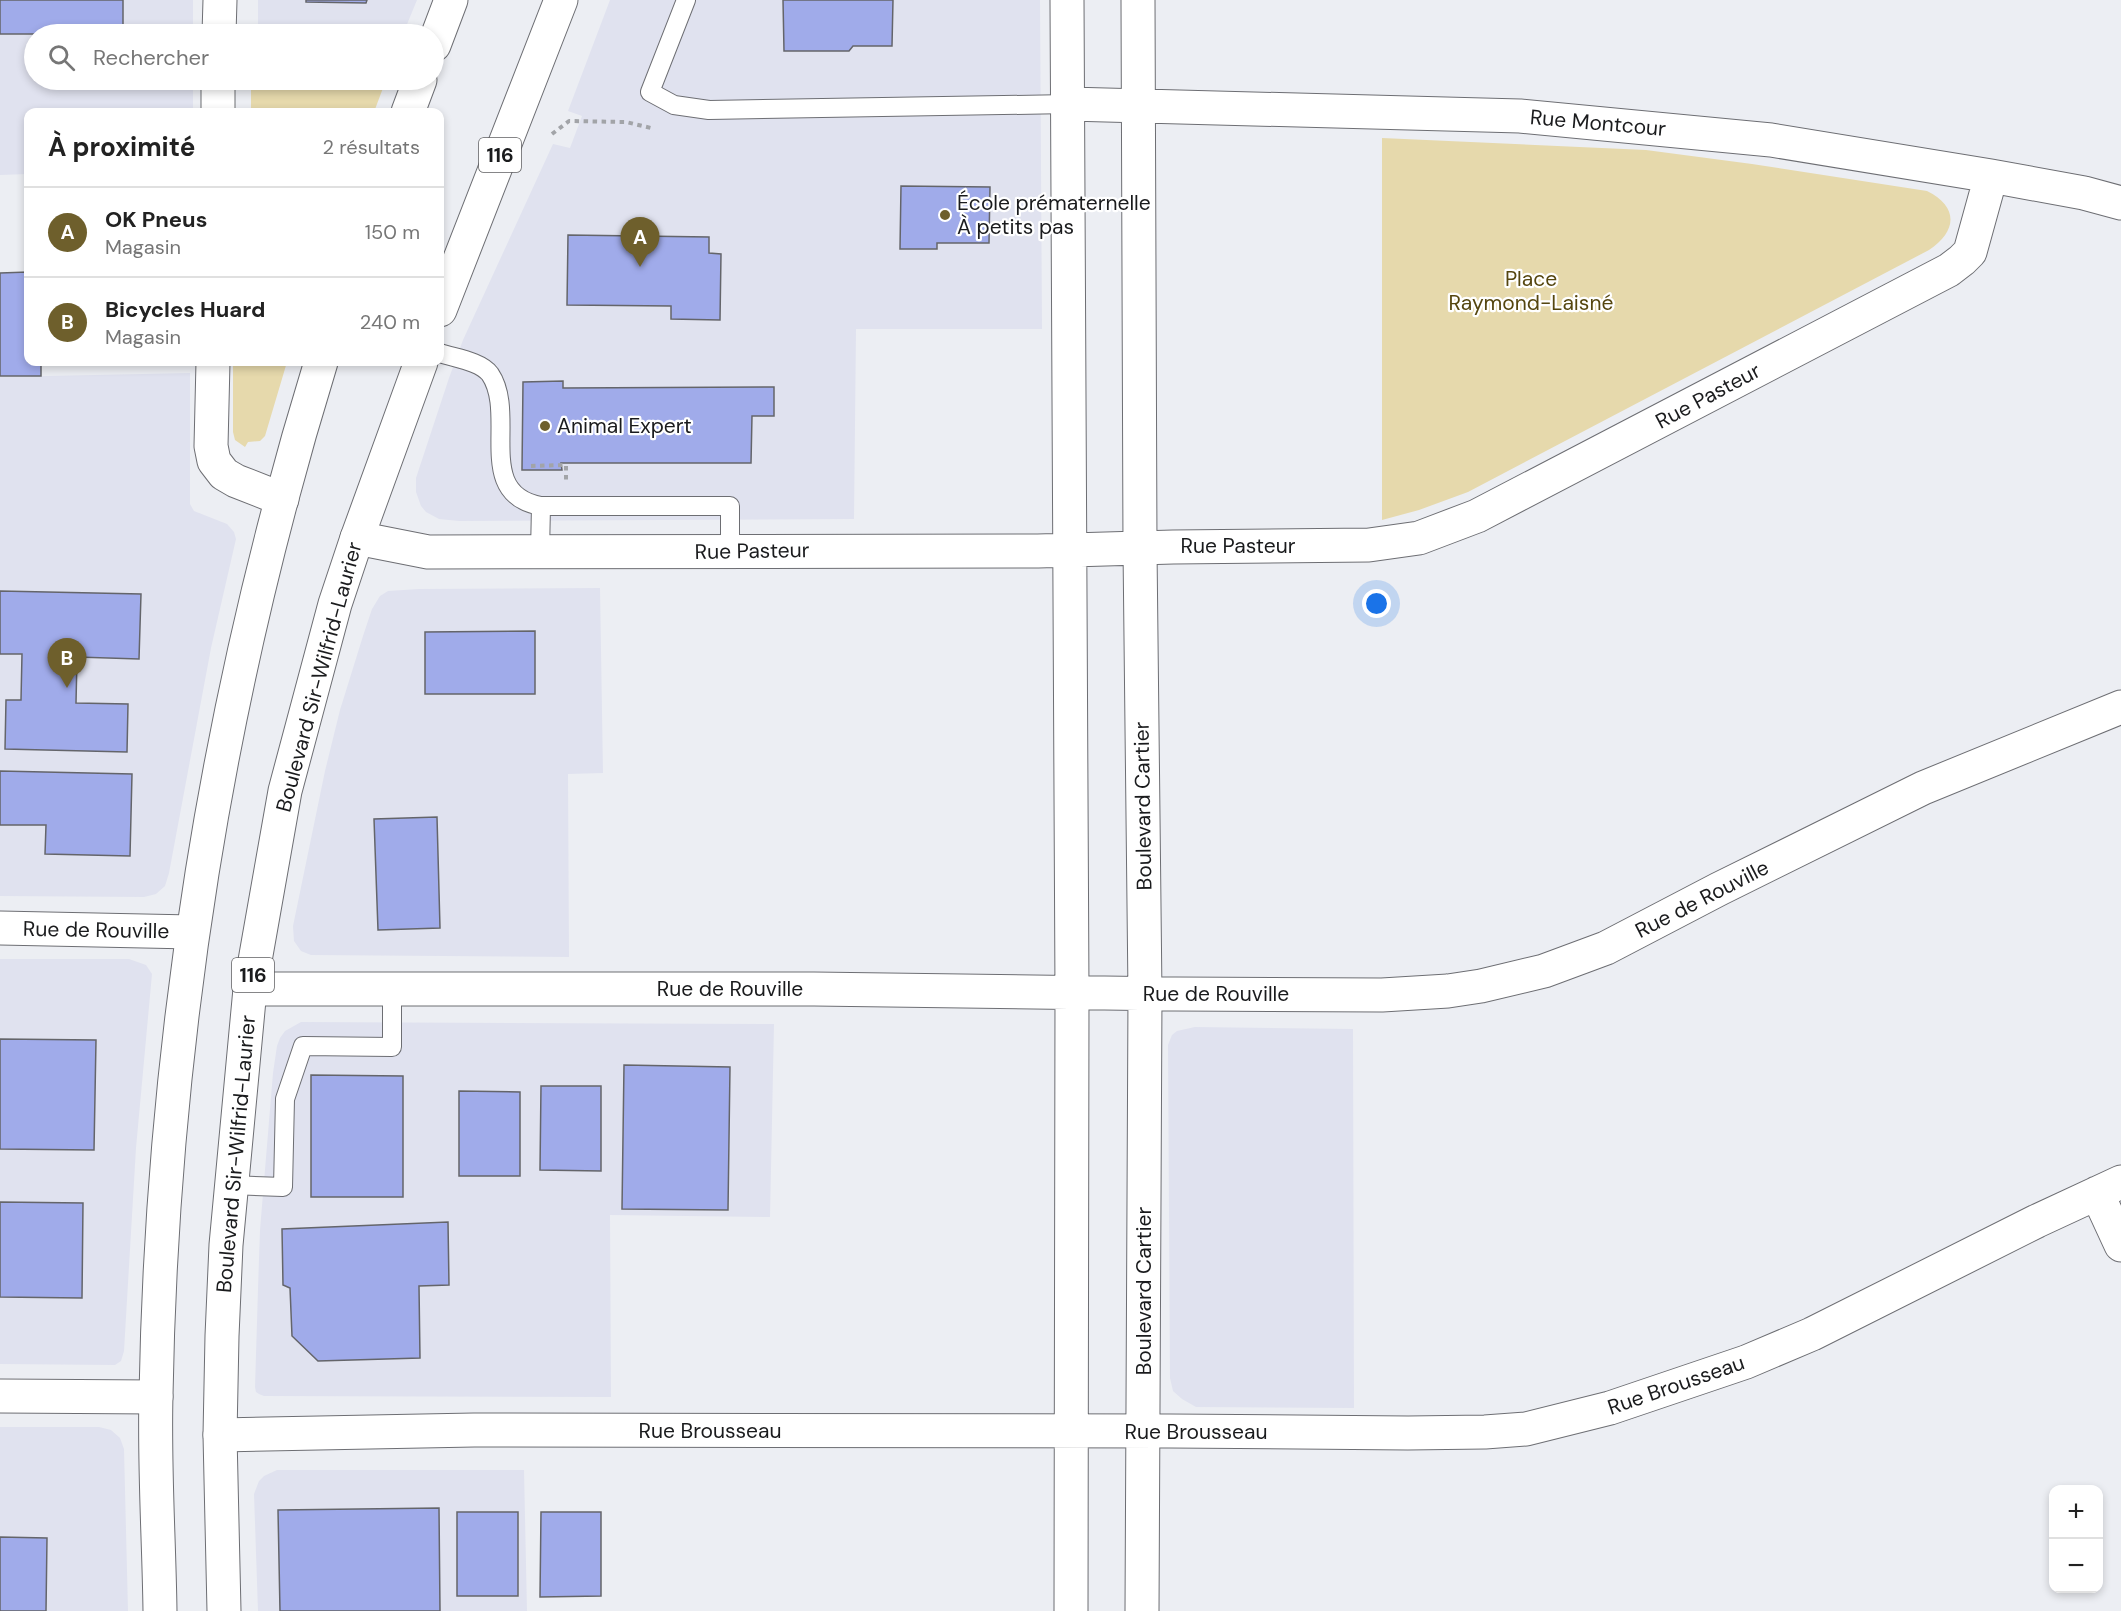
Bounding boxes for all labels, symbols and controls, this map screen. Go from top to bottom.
search box [24,24,444,90]
icon: search [45,41,78,74]
text: Rechercher [93,43,209,72]
street label: Rue Montcour [1529,103,1667,143]
text: À proximité [48,130,195,164]
text: 2 résultats [323,134,420,160]
road number: 116 [479,138,521,172]
place label: École prématernelle À petits pas [957,189,1151,241]
text: OK Pneus [105,205,207,234]
marker: École prématernelle À petits pas [938,208,952,222]
pin: A [620,218,660,267]
text: A [60,219,75,245]
text: 150 m [365,219,420,245]
text: Magasin [105,234,181,260]
park label: Place Raymond-Laisné [1449,265,1613,317]
text: Bicycles Huard [105,295,266,324]
text: B [61,309,74,335]
text: 240 m [360,309,420,335]
text: Magasin [105,324,181,350]
street label: Rue Pasteur [1651,357,1765,435]
place label: Animal Expert [557,412,692,440]
marker: Animal Expert [538,419,552,433]
street label: Rue Pasteur [1181,532,1296,560]
street label: Rue Pasteur [694,536,810,566]
street label: Boulevard Sir-Wilfrid-Laurier [269,539,369,815]
your location [1362,589,1391,618]
pin: B [48,638,86,688]
street label: Boulevard Cartier [1128,721,1158,891]
street label: Rue de Rouville [1630,853,1774,945]
street label: Rue de Rouville [23,915,170,945]
road number: 116 [232,958,274,992]
street label: Rue de Rouville [657,975,803,1003]
street label: Rue de Rouville [1143,980,1289,1008]
street label: Boulevard Sir-Wilfrid-Laurier [210,1014,262,1294]
street label: Boulevard Cartier [1130,1206,1158,1375]
street label: Rue Brousseau [1604,1348,1748,1422]
street label: Rue Brousseau [638,1417,782,1445]
street label: Rue Brousseau [1124,1418,1268,1446]
map controls [2049,1485,2103,1593]
button: + [2049,1485,2103,1539]
button: − [2049,1539,2103,1593]

